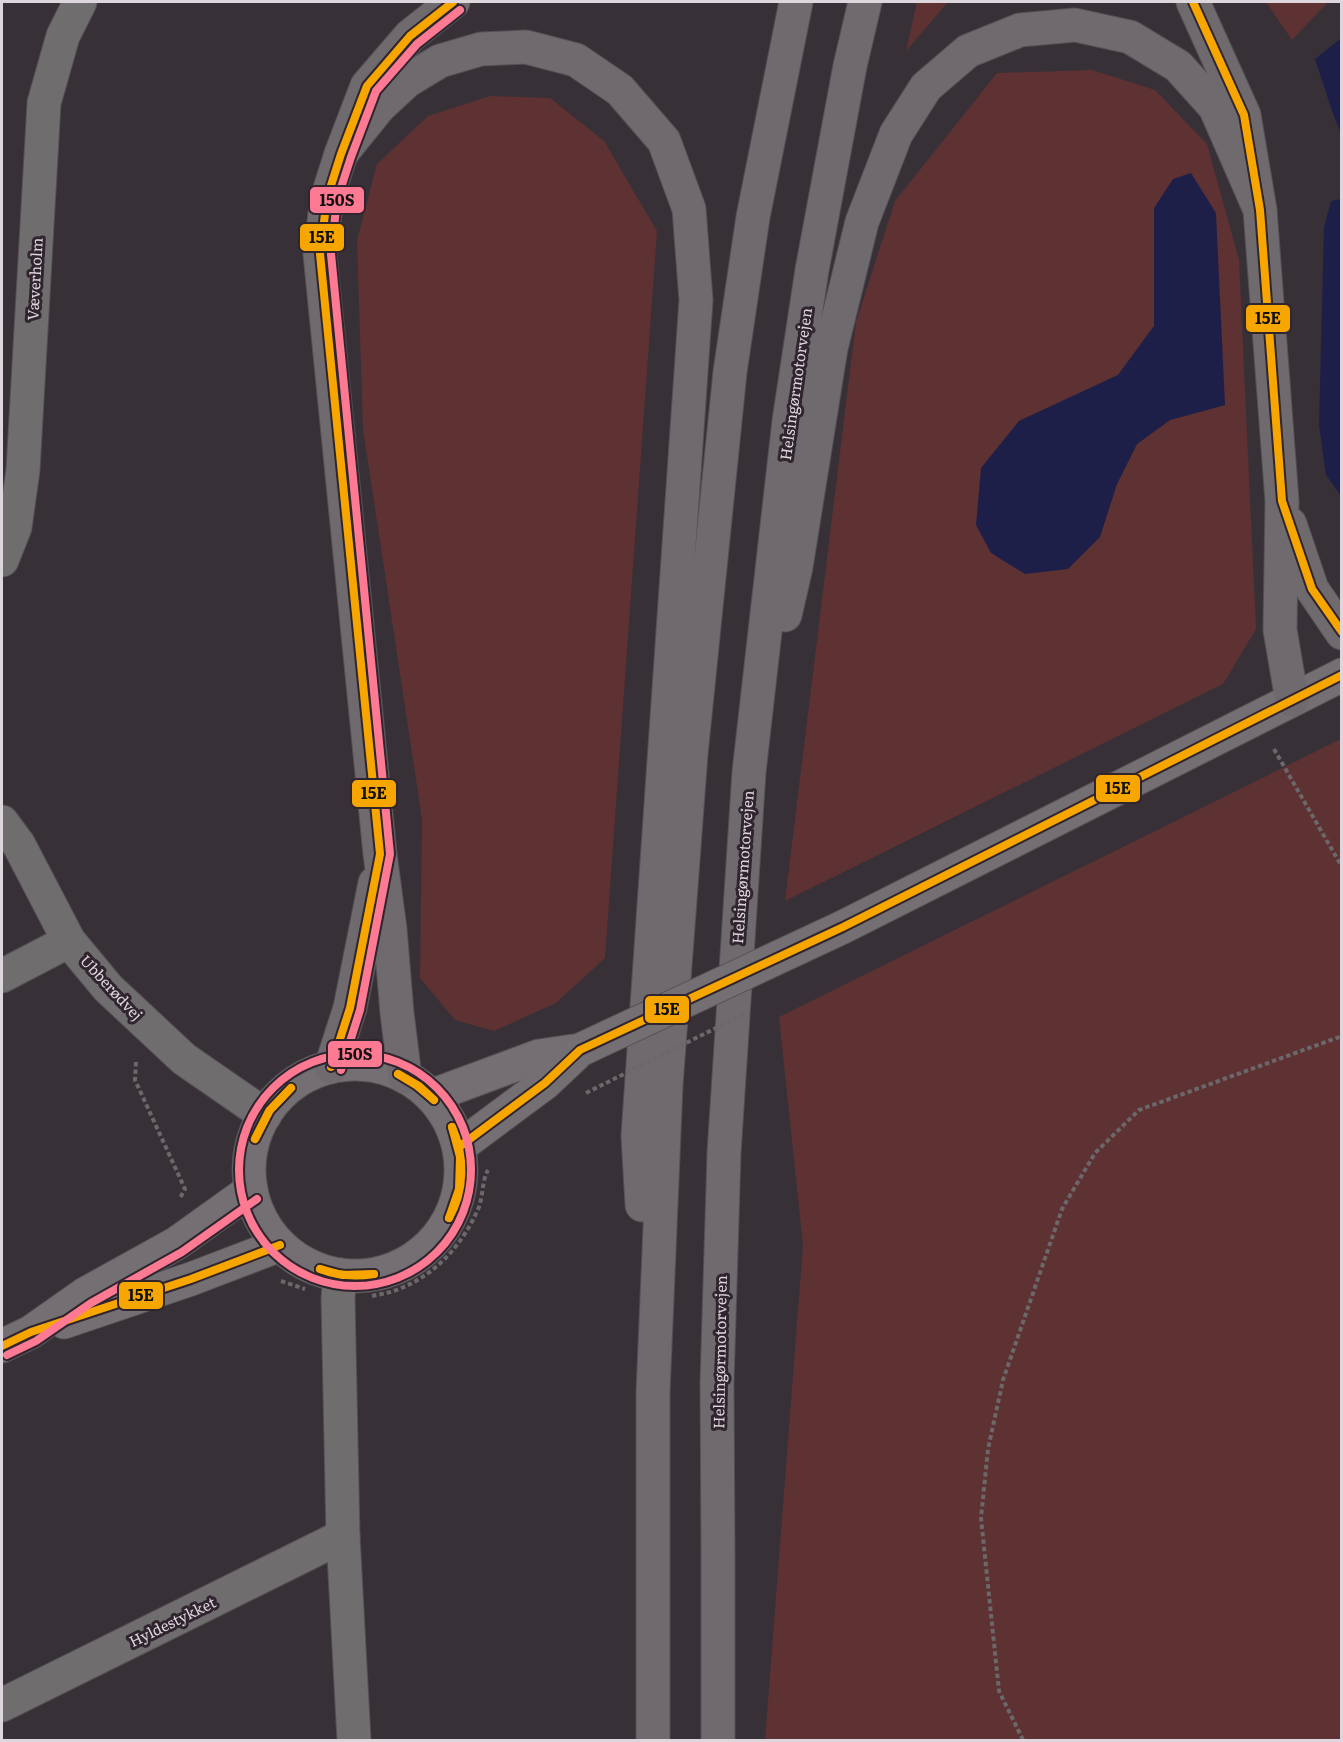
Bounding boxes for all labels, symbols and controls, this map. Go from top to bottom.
line badge: 150S [309,186,365,214]
text: 150S [319,187,355,211]
line badge: 15E [299,223,345,252]
text: 15E [309,224,335,248]
street label: Væverholm [20,237,48,321]
line badge: 15E [1245,304,1291,333]
text: 15E [1255,305,1281,329]
street label: Helsingørmotorvejen [773,306,817,462]
line badge: 15E [1095,774,1141,803]
text: 15E [1105,775,1131,799]
line badge: 15E [351,779,397,808]
text: 15E [361,780,387,804]
street label: Helsingørmotorvejen [725,789,759,945]
street label: Ubberødvej [75,949,149,1025]
line badge: 15E [644,995,690,1024]
text: 15E [654,996,680,1020]
line badge: 150S [327,1040,383,1068]
text: 150S [337,1041,373,1065]
street label: Helsingørmotorvejen [706,1275,732,1429]
line badge: 15E [118,1281,164,1310]
text: 15E [128,1282,154,1306]
street label: Hyldestykket [125,1590,219,1652]

